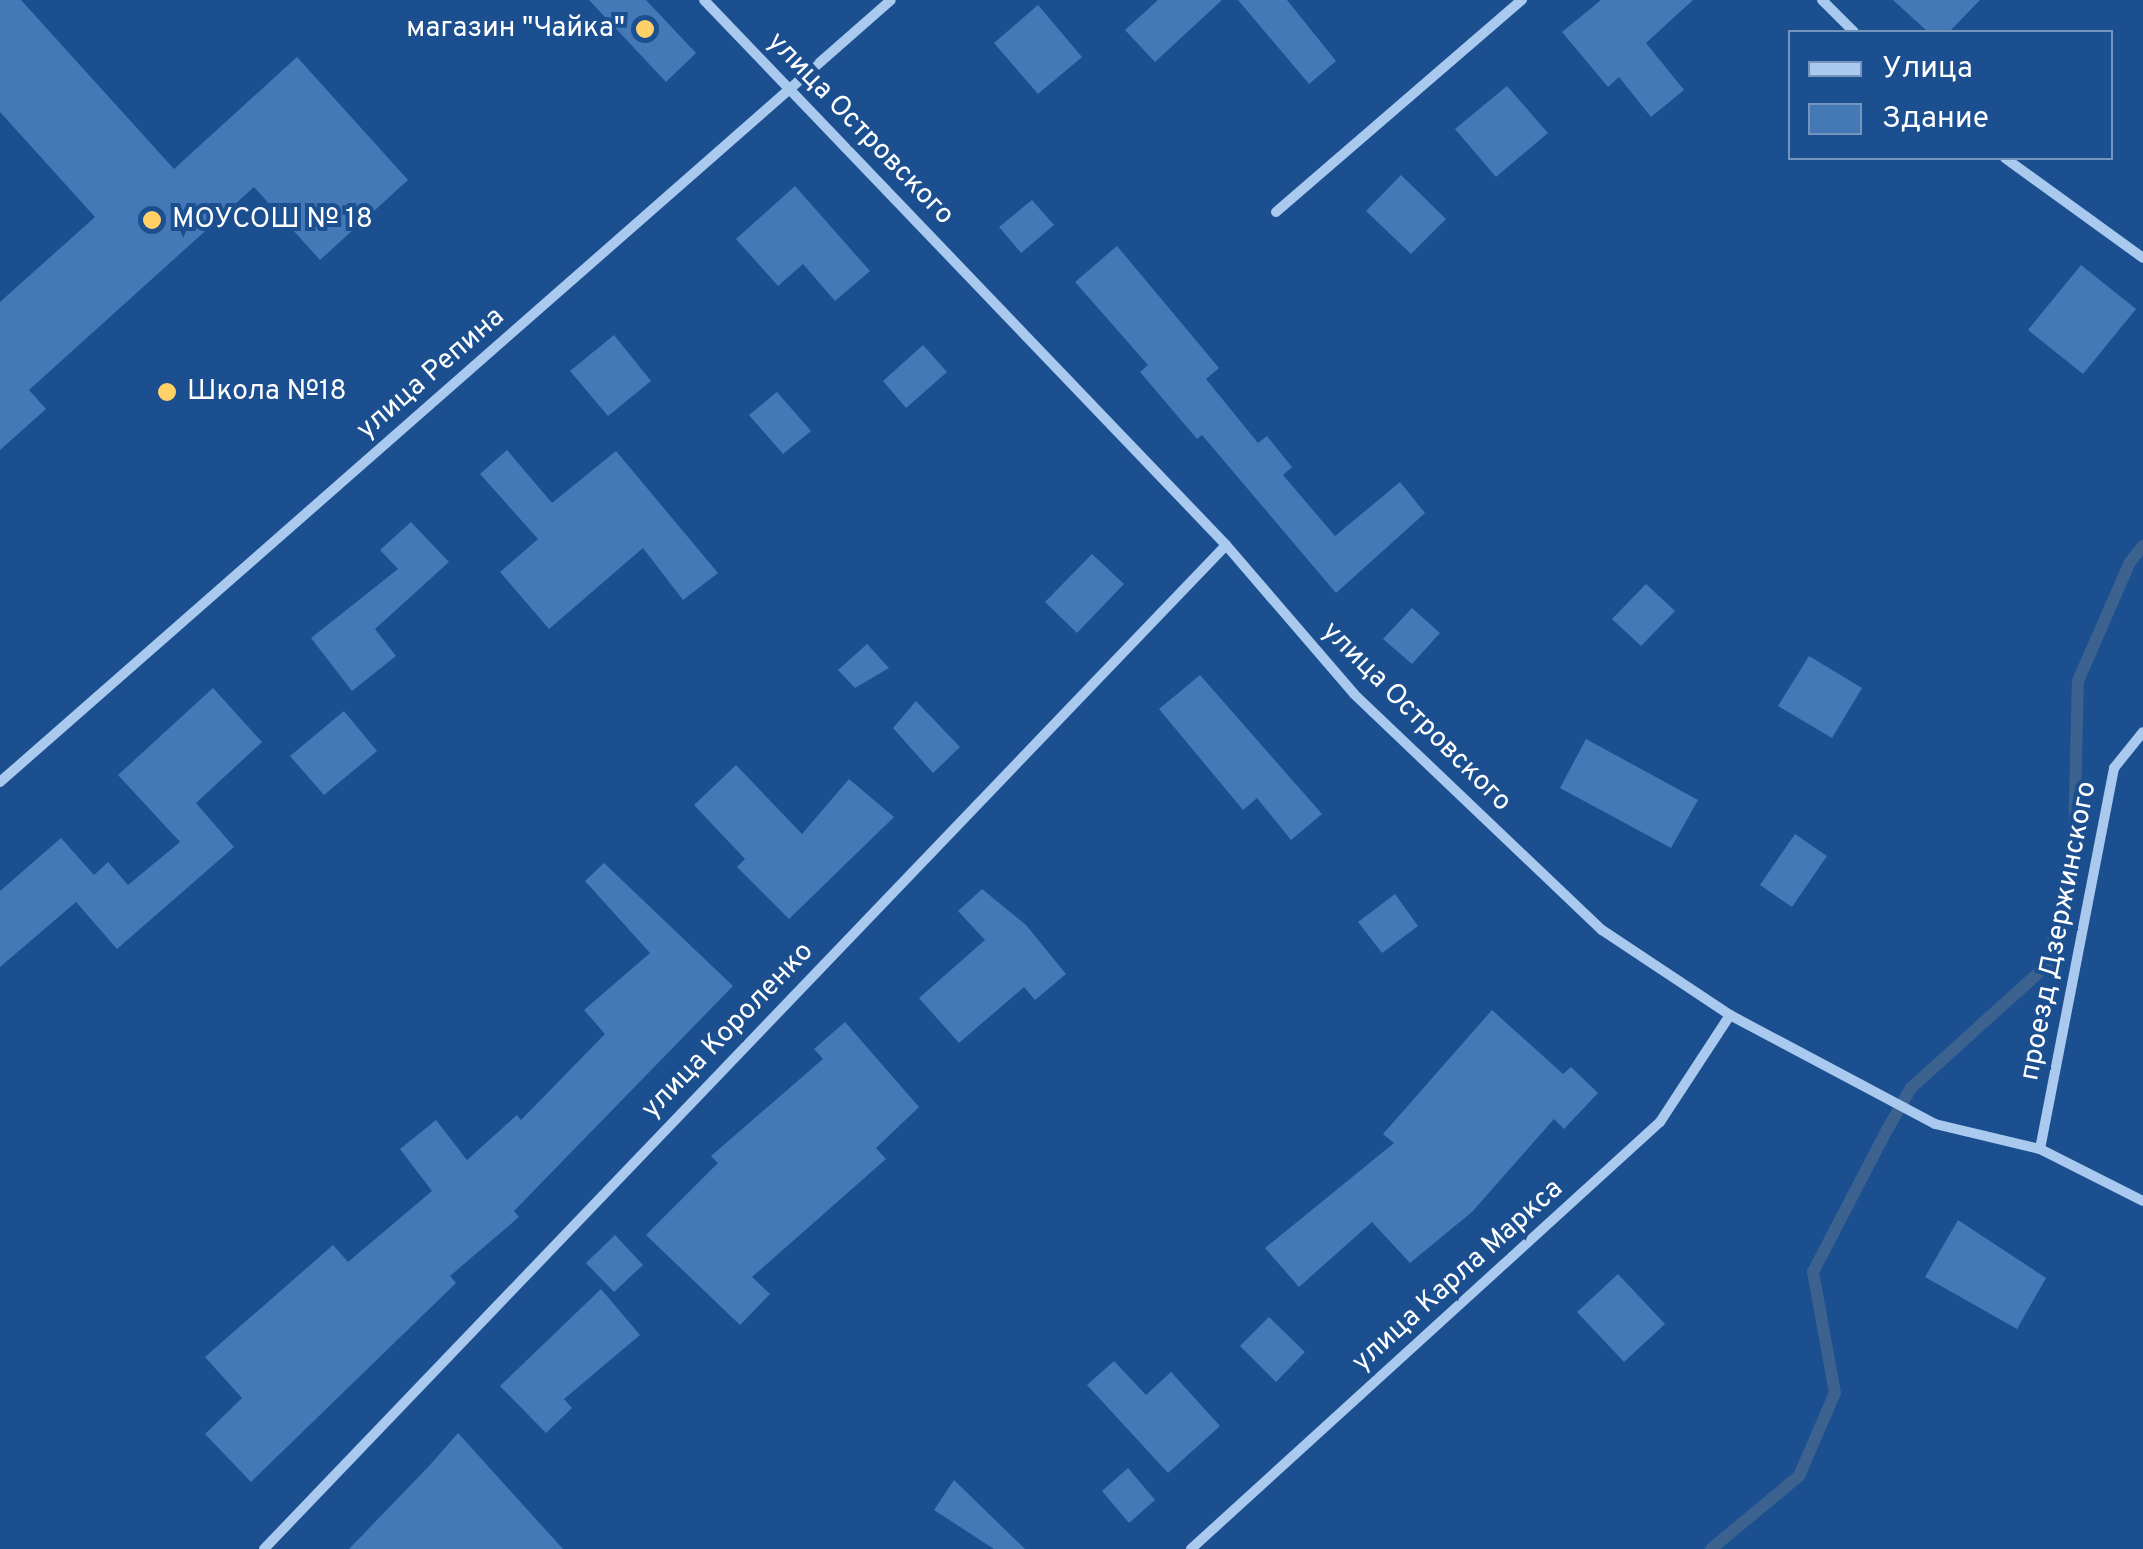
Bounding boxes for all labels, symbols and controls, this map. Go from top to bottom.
place label: магазин "Чайка" [406,12,625,46]
marker: магазин "Чайка" [634,18,656,40]
street label: улица Островского [759,26,961,232]
legend [1788,30,2113,160]
text: Улица [1882,51,1973,88]
text: Здание [1882,101,1989,138]
place label: МОУСОШ № 18 [172,203,373,237]
marker: МОУСОШ № 18 [141,209,163,231]
street label: улица Репина [350,301,512,447]
place label: Школа №18 [187,375,347,409]
marker: Школа №18 [156,381,178,403]
street label: улица Островского [1314,615,1518,819]
street label: проезд Дзержинского [2013,779,2105,1083]
street label: улица Короленко [635,936,821,1126]
street label: улица Карла Маркса [1346,1172,1570,1380]

